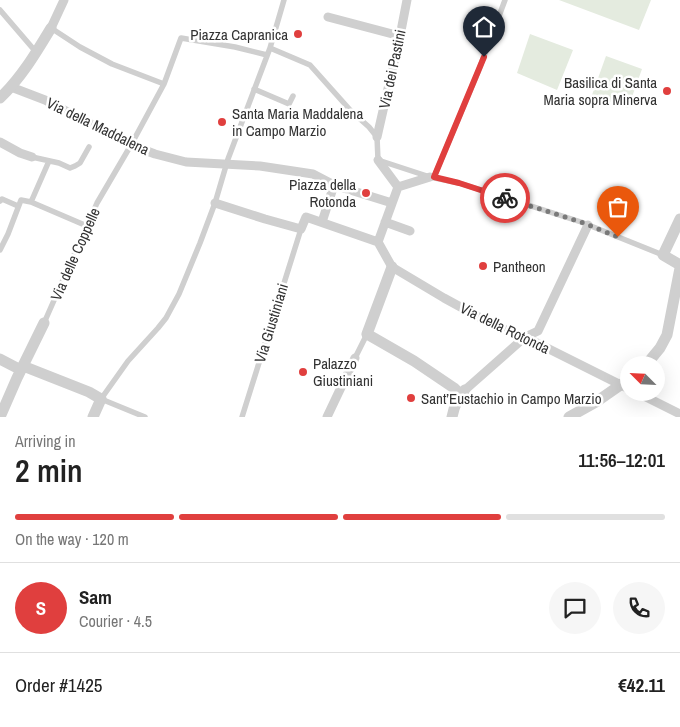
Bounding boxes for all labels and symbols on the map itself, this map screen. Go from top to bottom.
pin [463,6,505,57]
place label: Piazza Capranica [190,24,288,45]
street label: Via dei Pastini [373,27,411,111]
marker: Piazza Capranica [292,28,304,40]
place label: Basilica di Santa Maria sopra Minerva [544,72,657,110]
marker: Basilica di Santa Maria sopra Minerva [661,85,673,97]
street label: Via della Maddalena [43,92,153,160]
place label: Santa Maria Maddalena in Campo Marzio [232,103,363,141]
marker: Santa Maria Maddalena in Campo Marzio [216,116,228,128]
courier [480,173,530,223]
place label: Piazza della Rotonda [289,174,356,212]
pin [597,186,639,237]
marker: Piazza della Rotonda [360,187,372,199]
street label: Via delle Coppelle [45,204,105,304]
place label: Pantheon [493,256,546,277]
marker: Pantheon [477,260,489,272]
street label: Via Giustiniani [249,281,293,365]
street label: Via della Rotonda [457,297,554,359]
place label: Palazzo Giustiniani [313,353,373,391]
north arrow [620,356,665,401]
marker: Palazzo Giustiniani [297,366,309,378]
place label: Sant’Eustachio in Campo Marzio [421,388,602,409]
marker: Sant’Eustachio in Campo Marzio [405,392,417,404]

